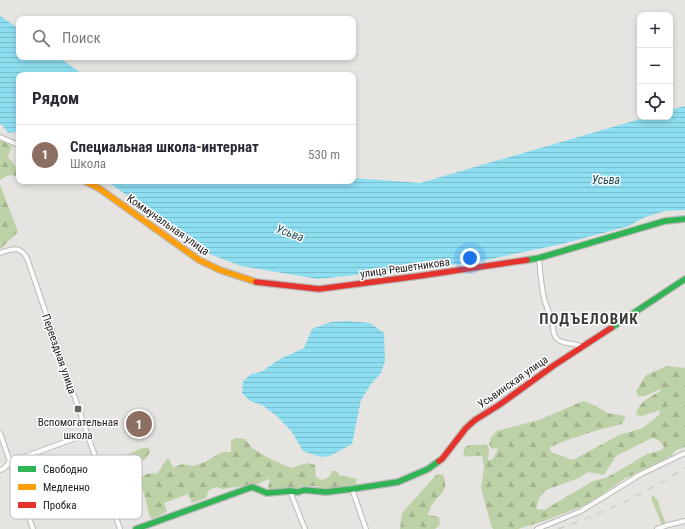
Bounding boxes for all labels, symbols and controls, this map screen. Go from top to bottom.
map controls [637,12,673,120]
button: + [637,12,673,48]
search box [16,16,356,60]
icon: search [30,27,52,49]
text: Поиск [62,29,101,47]
button: − [637,48,673,84]
button: locate [637,84,673,120]
text: Рядом [32,88,79,108]
text: Специальная школа-интернат [70,138,259,156]
text: 1 [42,147,48,162]
text: 530 m [308,147,340,162]
text: Школа [70,156,106,171]
water label: Усьва [592,173,620,187]
street label: Коммунальная улица [124,192,212,258]
water label: Усьва [274,222,306,244]
your location [460,248,480,268]
street label: улица Решетникова [359,255,451,281]
district label: ПОДЪЕЛОВИК [539,310,639,328]
street label: Переездная улица [39,312,79,396]
street label: Усьвинская улица [475,353,551,411]
marker: Вспомогательная школа [73,404,83,414]
pin: 1 [126,409,152,439]
place label: Вспомогательная школа [38,416,118,442]
legend [10,455,142,519]
text: Свободно [43,463,88,476]
text: Медленно [43,481,90,494]
text: Пробка [43,499,77,512]

